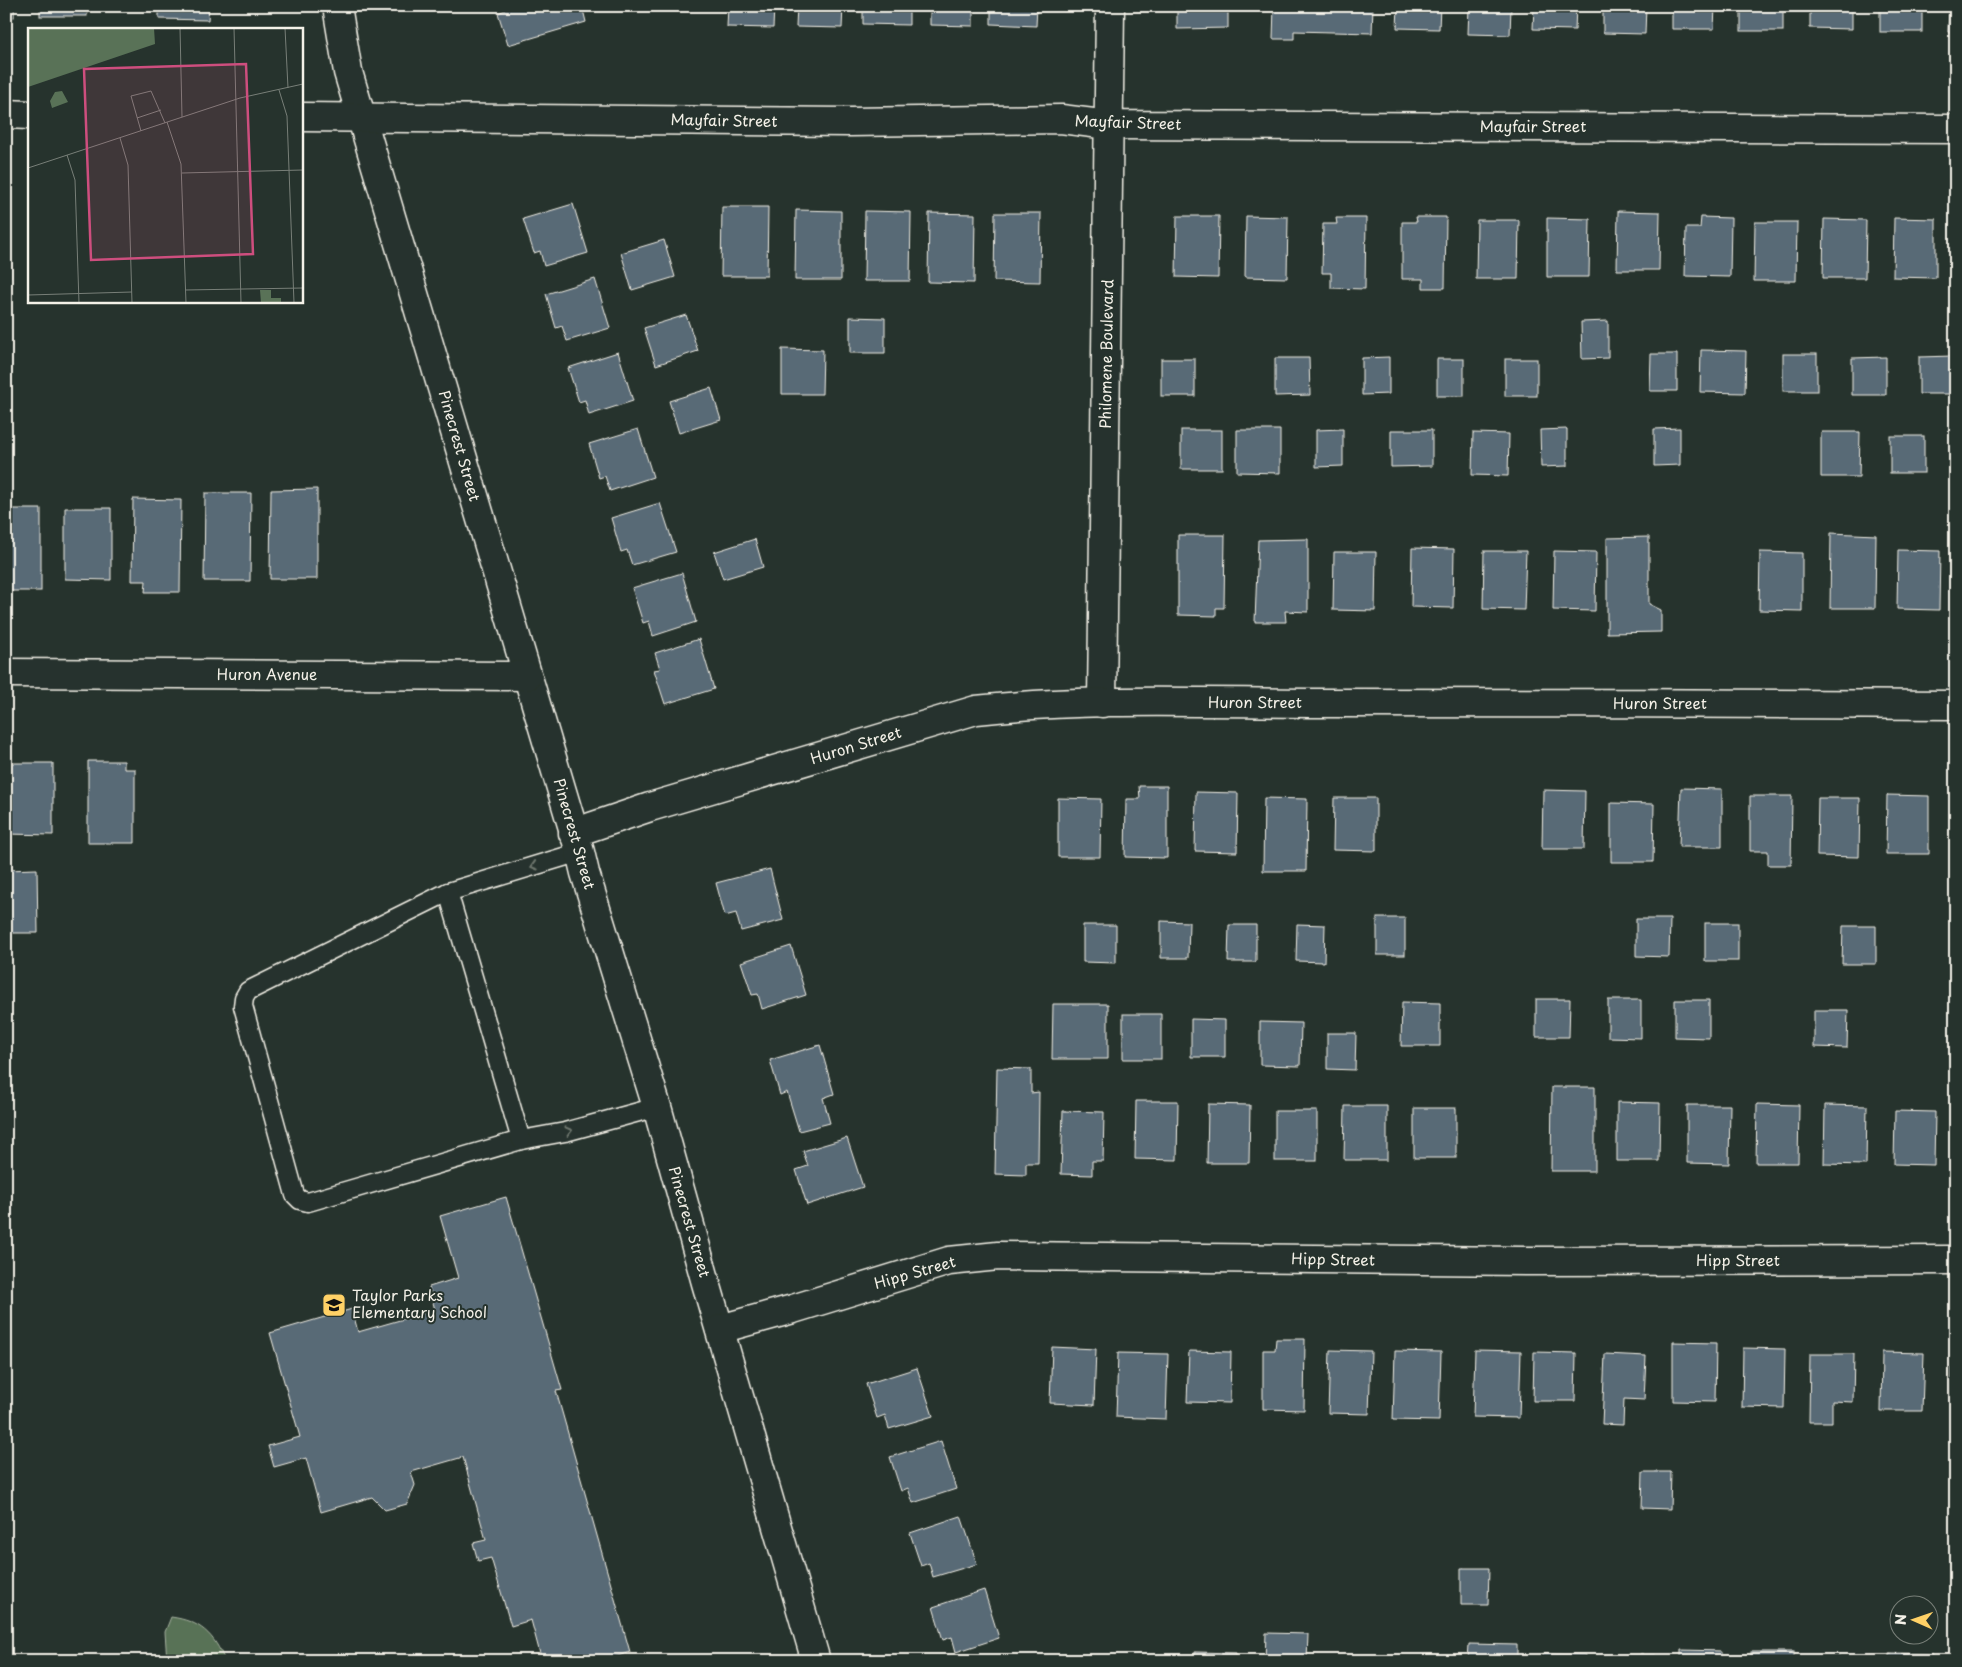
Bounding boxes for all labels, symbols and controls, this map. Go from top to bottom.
inset map [28,28,302,302]
street label: Mayfair Street [670,107,778,132]
street label: Mayfair Street [1074,108,1182,135]
street label: Mayfair Street [1480,114,1586,137]
street label: Philomene Boulevard [1093,279,1118,429]
street label: Pinecrest Street [434,387,487,504]
street label: Huron Avenue [217,662,317,685]
street label: Huron Street [1208,690,1302,713]
street label: Huron Street [1613,691,1707,714]
street label: Huron Street [807,720,904,769]
street label: Pinecrest Street [549,775,602,892]
one-way arrow [530,860,538,870]
one-way arrow [564,1126,572,1136]
street label: Pinecrest Street [664,1163,717,1280]
street label: Hipp Street [1291,1246,1375,1271]
street label: Hipp Street [1696,1248,1780,1271]
street label: Hipp Street [871,1249,958,1294]
place label: Taylor Parks Elementary School [352,1283,487,1323]
school or university icon: Taylor Parks Elementary School [321,1292,347,1318]
north arrow [1890,1594,1940,1644]
text: N [1890,1614,1911,1625]

